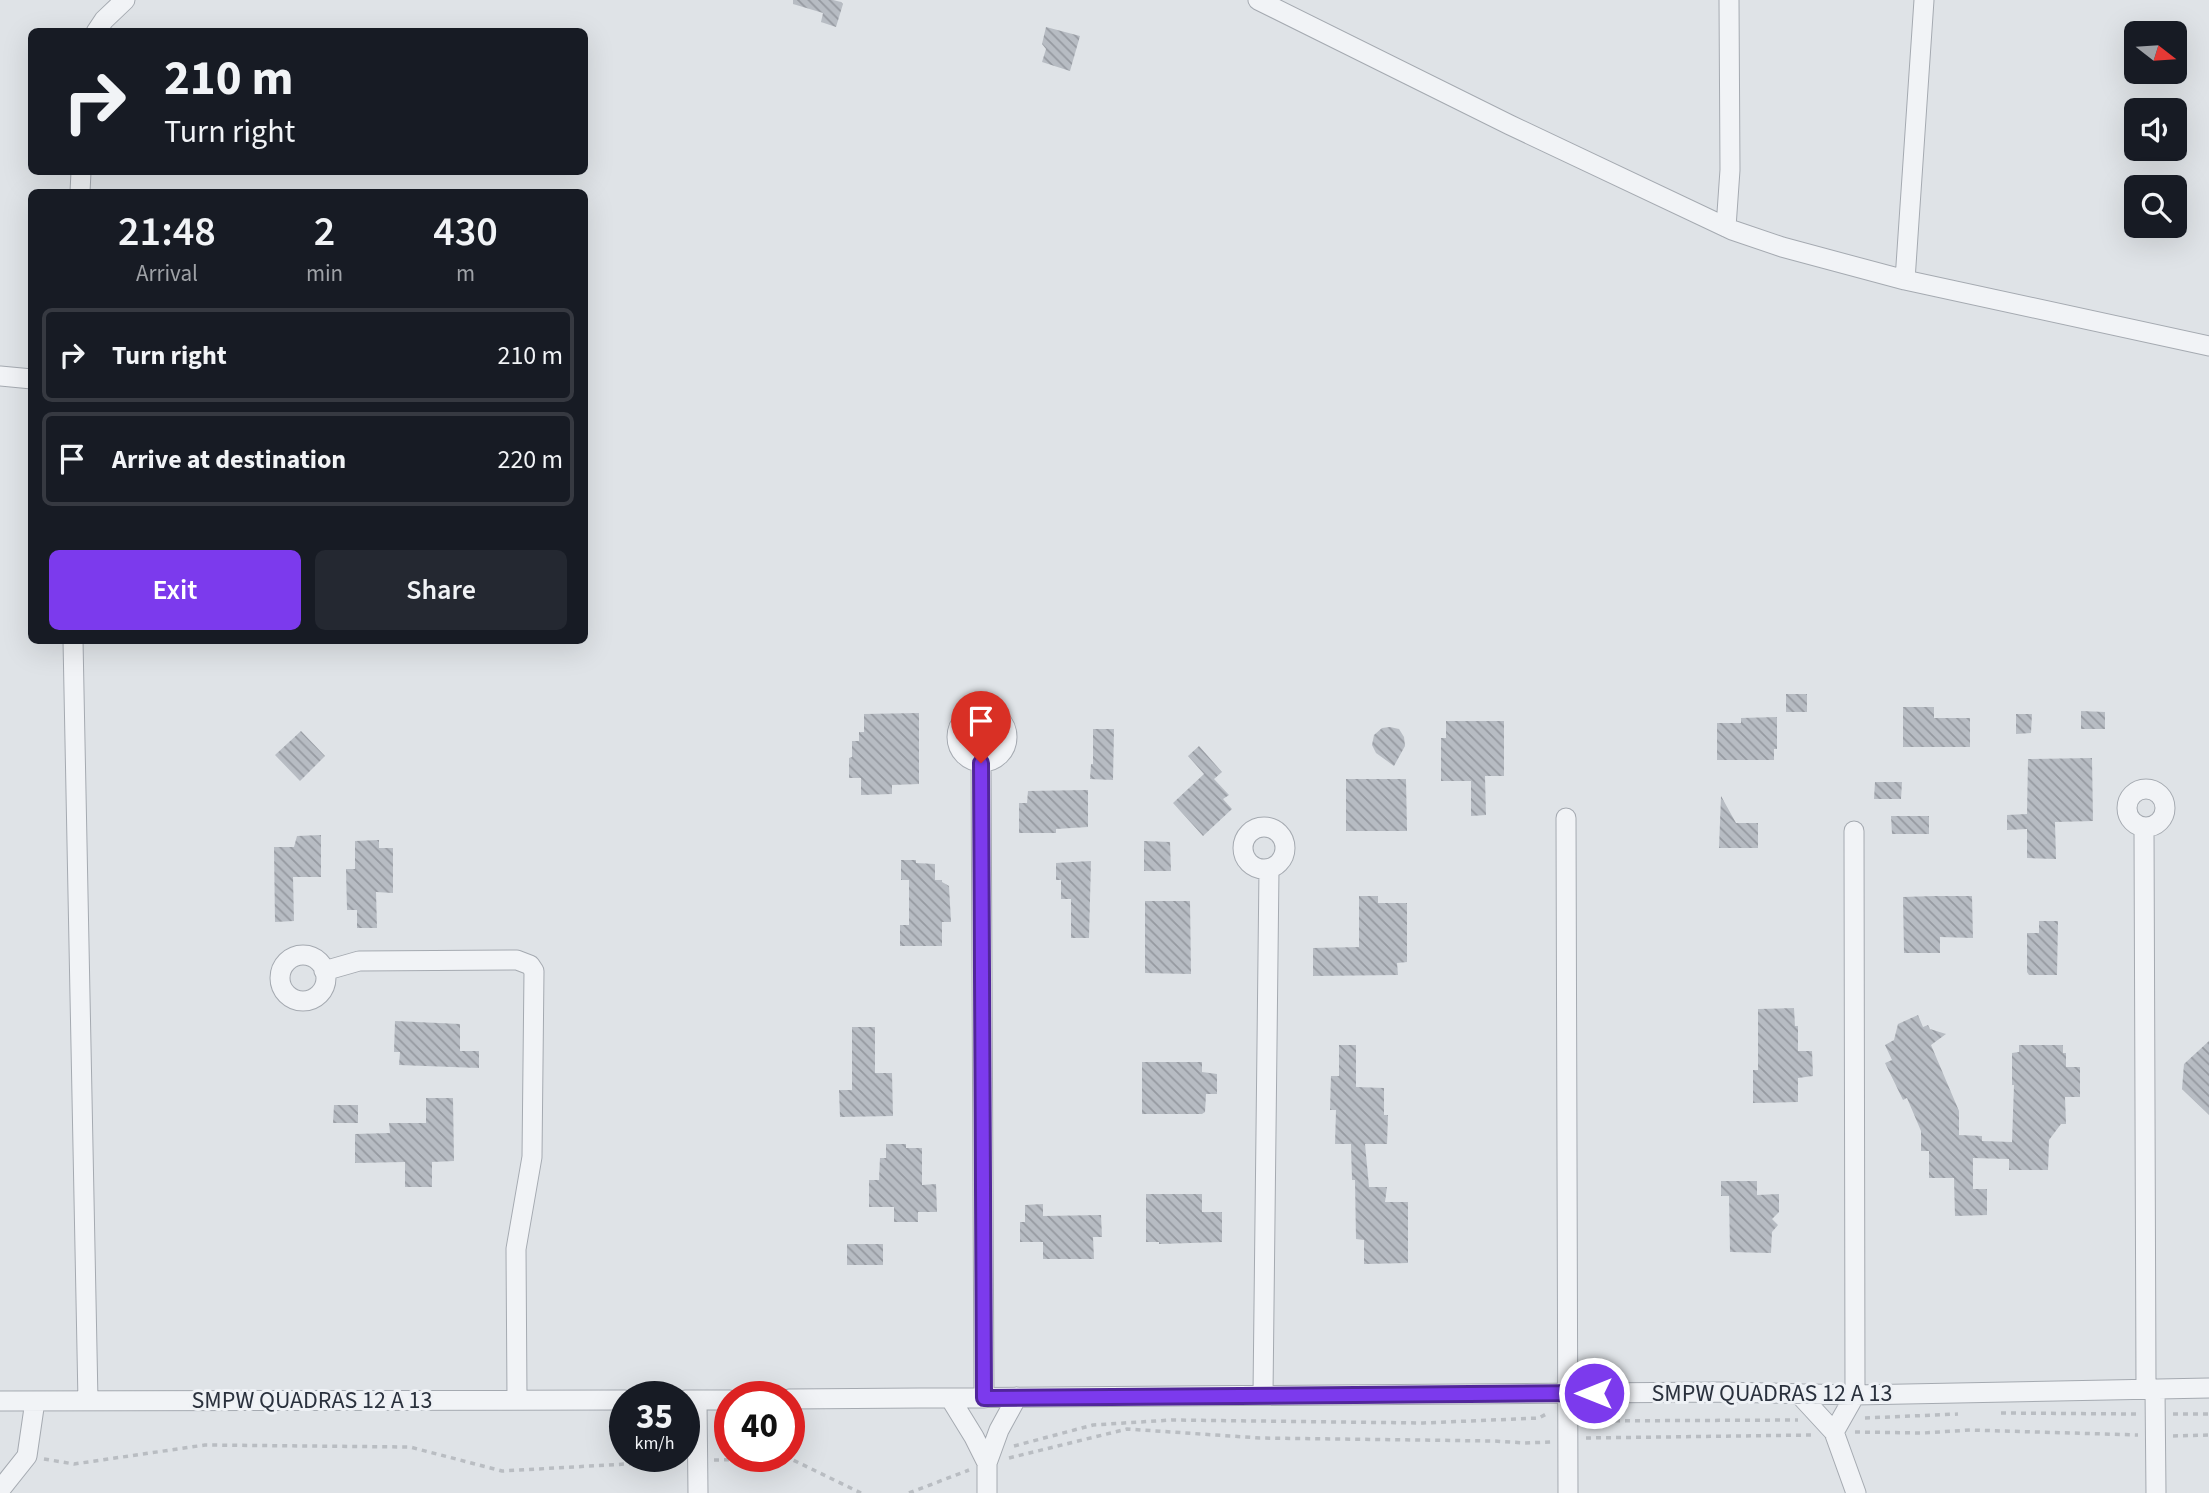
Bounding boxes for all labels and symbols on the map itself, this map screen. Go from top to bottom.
north arrow [2124,21,2188,84]
pin [951,691,1011,763]
position arrow [1557,1356,1631,1430]
street label: SMPW QUADRAS 12 A 13 [1652,1376,1892,1411]
speed limit sign: 40 [714,1381,805,1472]
street label: SMPW QUADRAS 12 A 13 [192,1383,432,1418]

